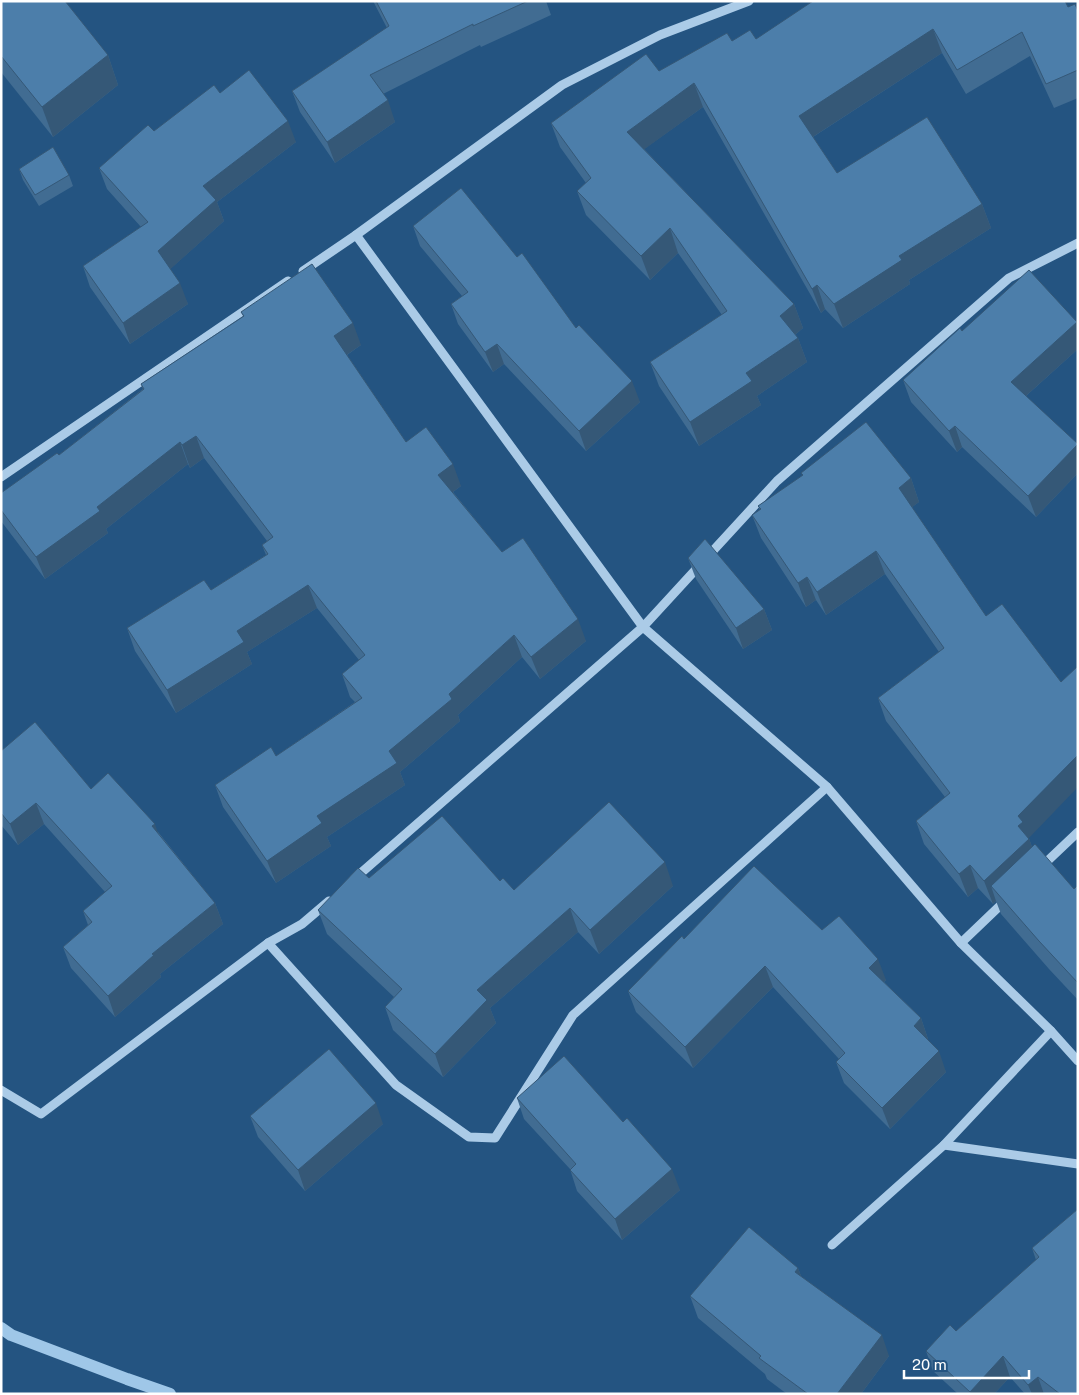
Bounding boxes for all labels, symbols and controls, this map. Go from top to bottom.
scale bar [904,1348,1029,1380]
text: 20 m [912,1356,947,1373]

